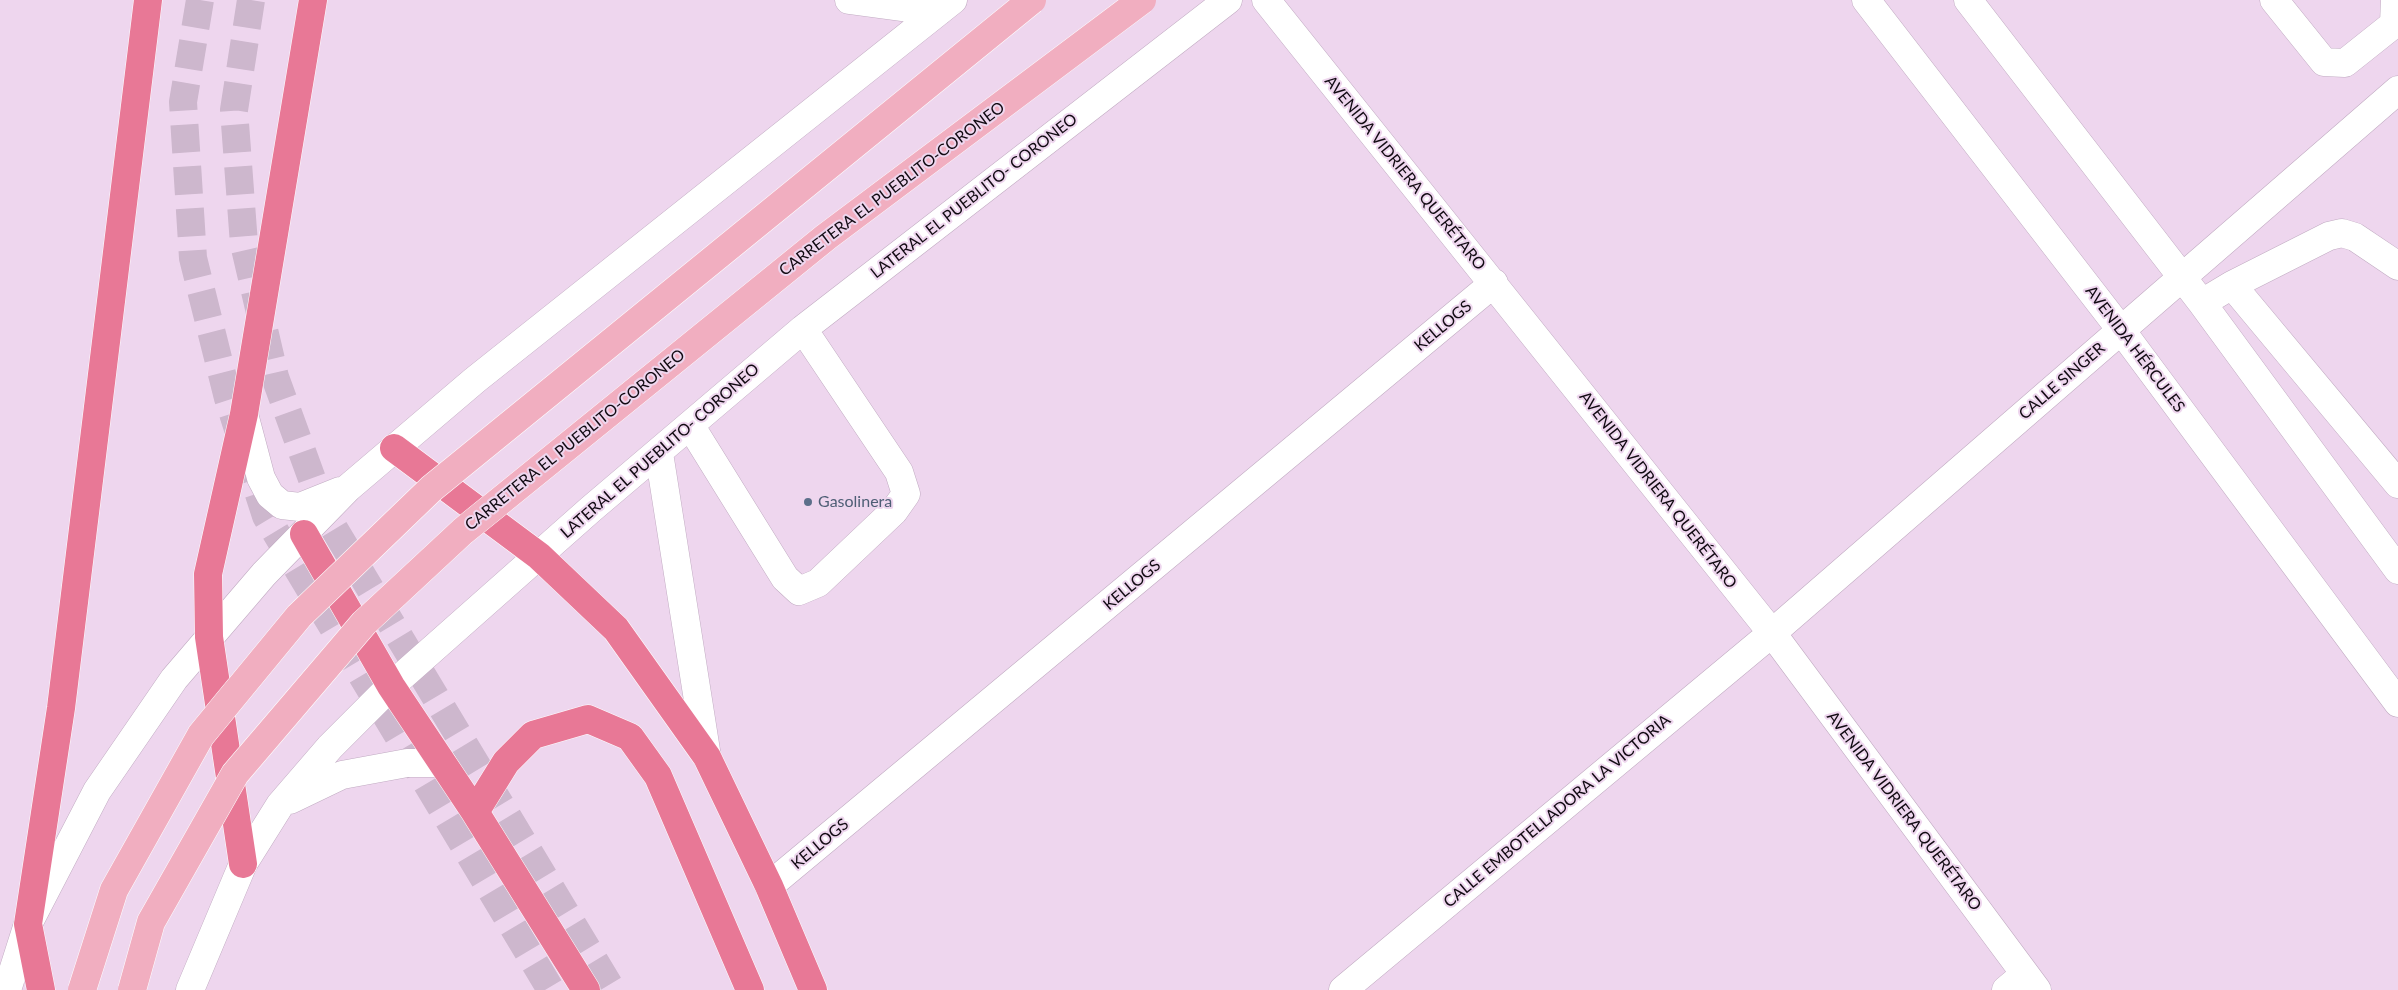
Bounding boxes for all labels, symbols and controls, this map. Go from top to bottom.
street label: AVENIDA VIDRIERA QUERÉTARO [1321,72,1489,274]
street label: CARRETERA EL PUEBLITO-CORONEO [775,98,1009,280]
street label: LATERAL EL PUEBLITO- CORONEO [867,109,1081,283]
street label: AVENIDA HÉRCULES [2081,282,2189,416]
street label: KELLOGS [1410,296,1476,356]
street label: CALLE SINGER [2015,338,2109,424]
street label: CARRETERA EL PUEBLITO-CORONEO [461,345,689,535]
street label: LATERAL EL PUEBLITO- CORONEO [557,360,763,542]
street label: AVENIDA VIDRIERA QUERÉTARO [1575,388,1741,592]
place label: Gasolinera [818,492,892,512]
marker: Gasolinera [802,496,814,508]
street label: KELLOGS [1099,555,1165,615]
street label: AVENIDA VIDRIERA QUERÉTARO [1823,708,1985,914]
street label: CALLE EMBOTELLADORA LA VICTORIA [1440,710,1674,912]
street label: KELLOGS [787,814,853,874]

